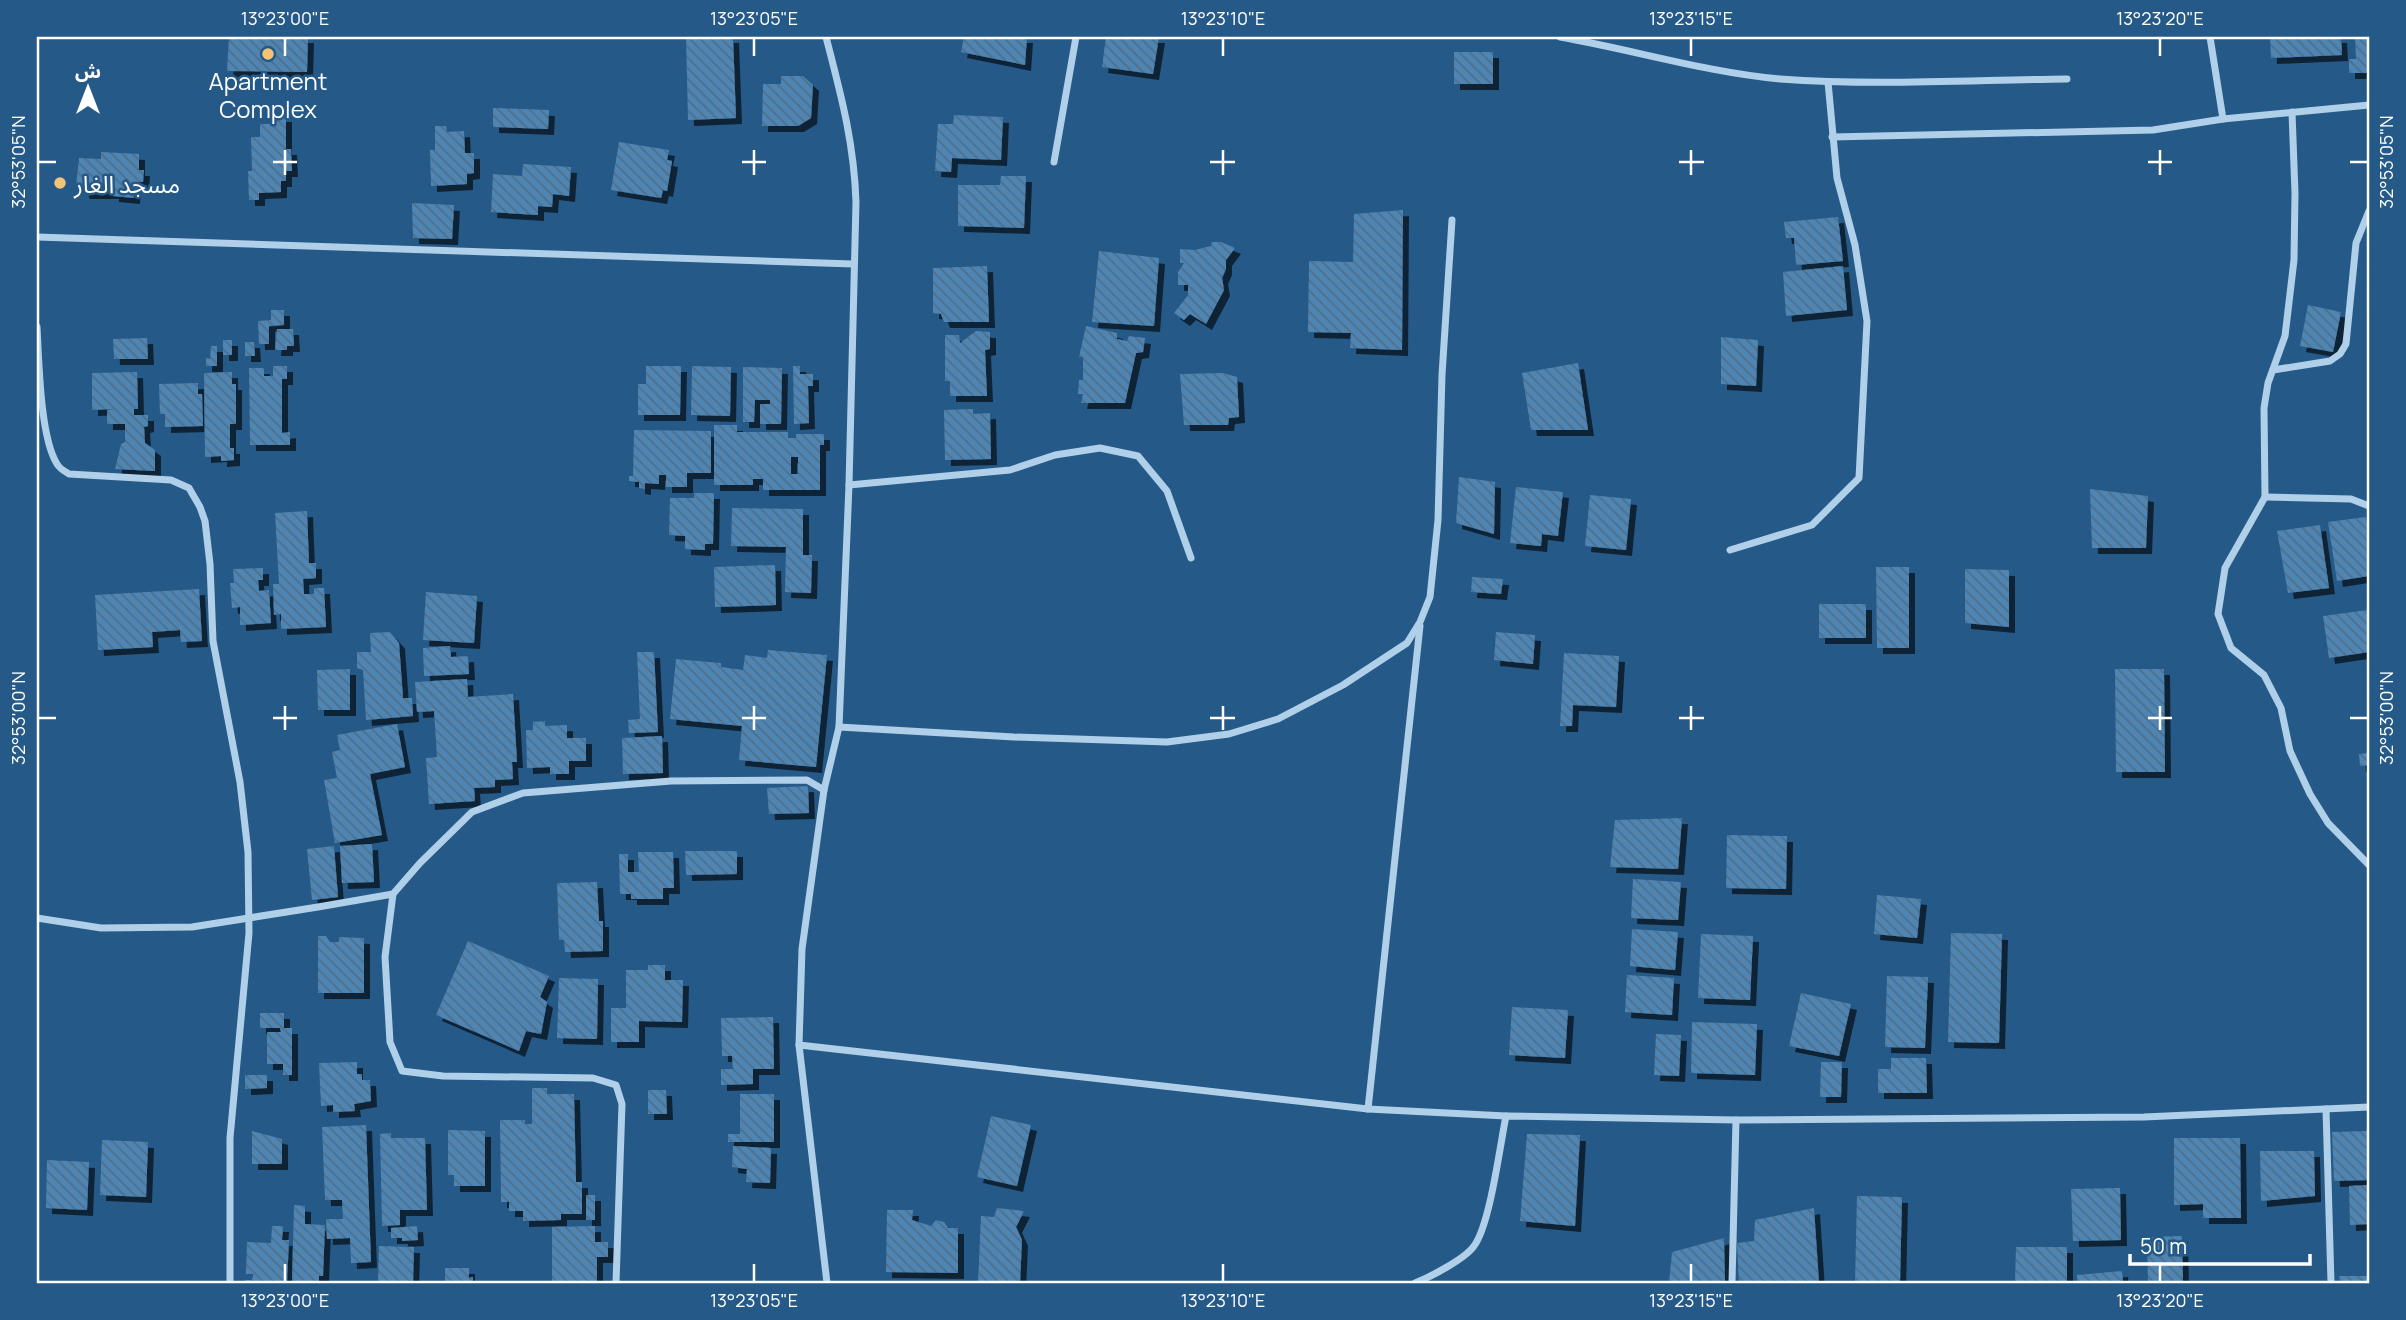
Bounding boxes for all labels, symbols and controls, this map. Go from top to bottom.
text: 13°23'00"E [241,6,329,30]
text: 13°23'05"E [710,6,798,30]
text: 13°23'10"E [1181,6,1265,30]
text: 13°23'15"E [1649,6,1733,30]
text: 13°23'20"E [2116,6,2204,30]
marker: Apartment Complex [260,46,276,62]
north arrow [52,52,122,122]
text: ش [75,58,101,84]
place label: Apartment Complex [209,64,327,125]
text: 32°53'05"N [6,115,30,209]
text: 32°53'05"N [2374,115,2398,209]
place label: مسجد الغار [73,167,180,200]
marker: مسجد الغار [52,175,68,191]
text: 32°53'00"N [6,671,30,765]
text: 32°53'00"N [2374,671,2398,765]
scale bar [2130,1222,2310,1266]
text: 50 m [2140,1232,2187,1260]
text: 13°23'00"E [241,1288,329,1312]
text: 13°23'05"E [710,1288,798,1312]
text: 13°23'10"E [1181,1288,1265,1312]
text: 13°23'15"E [1649,1288,1733,1312]
text: 13°23'20"E [2116,1288,2204,1312]

